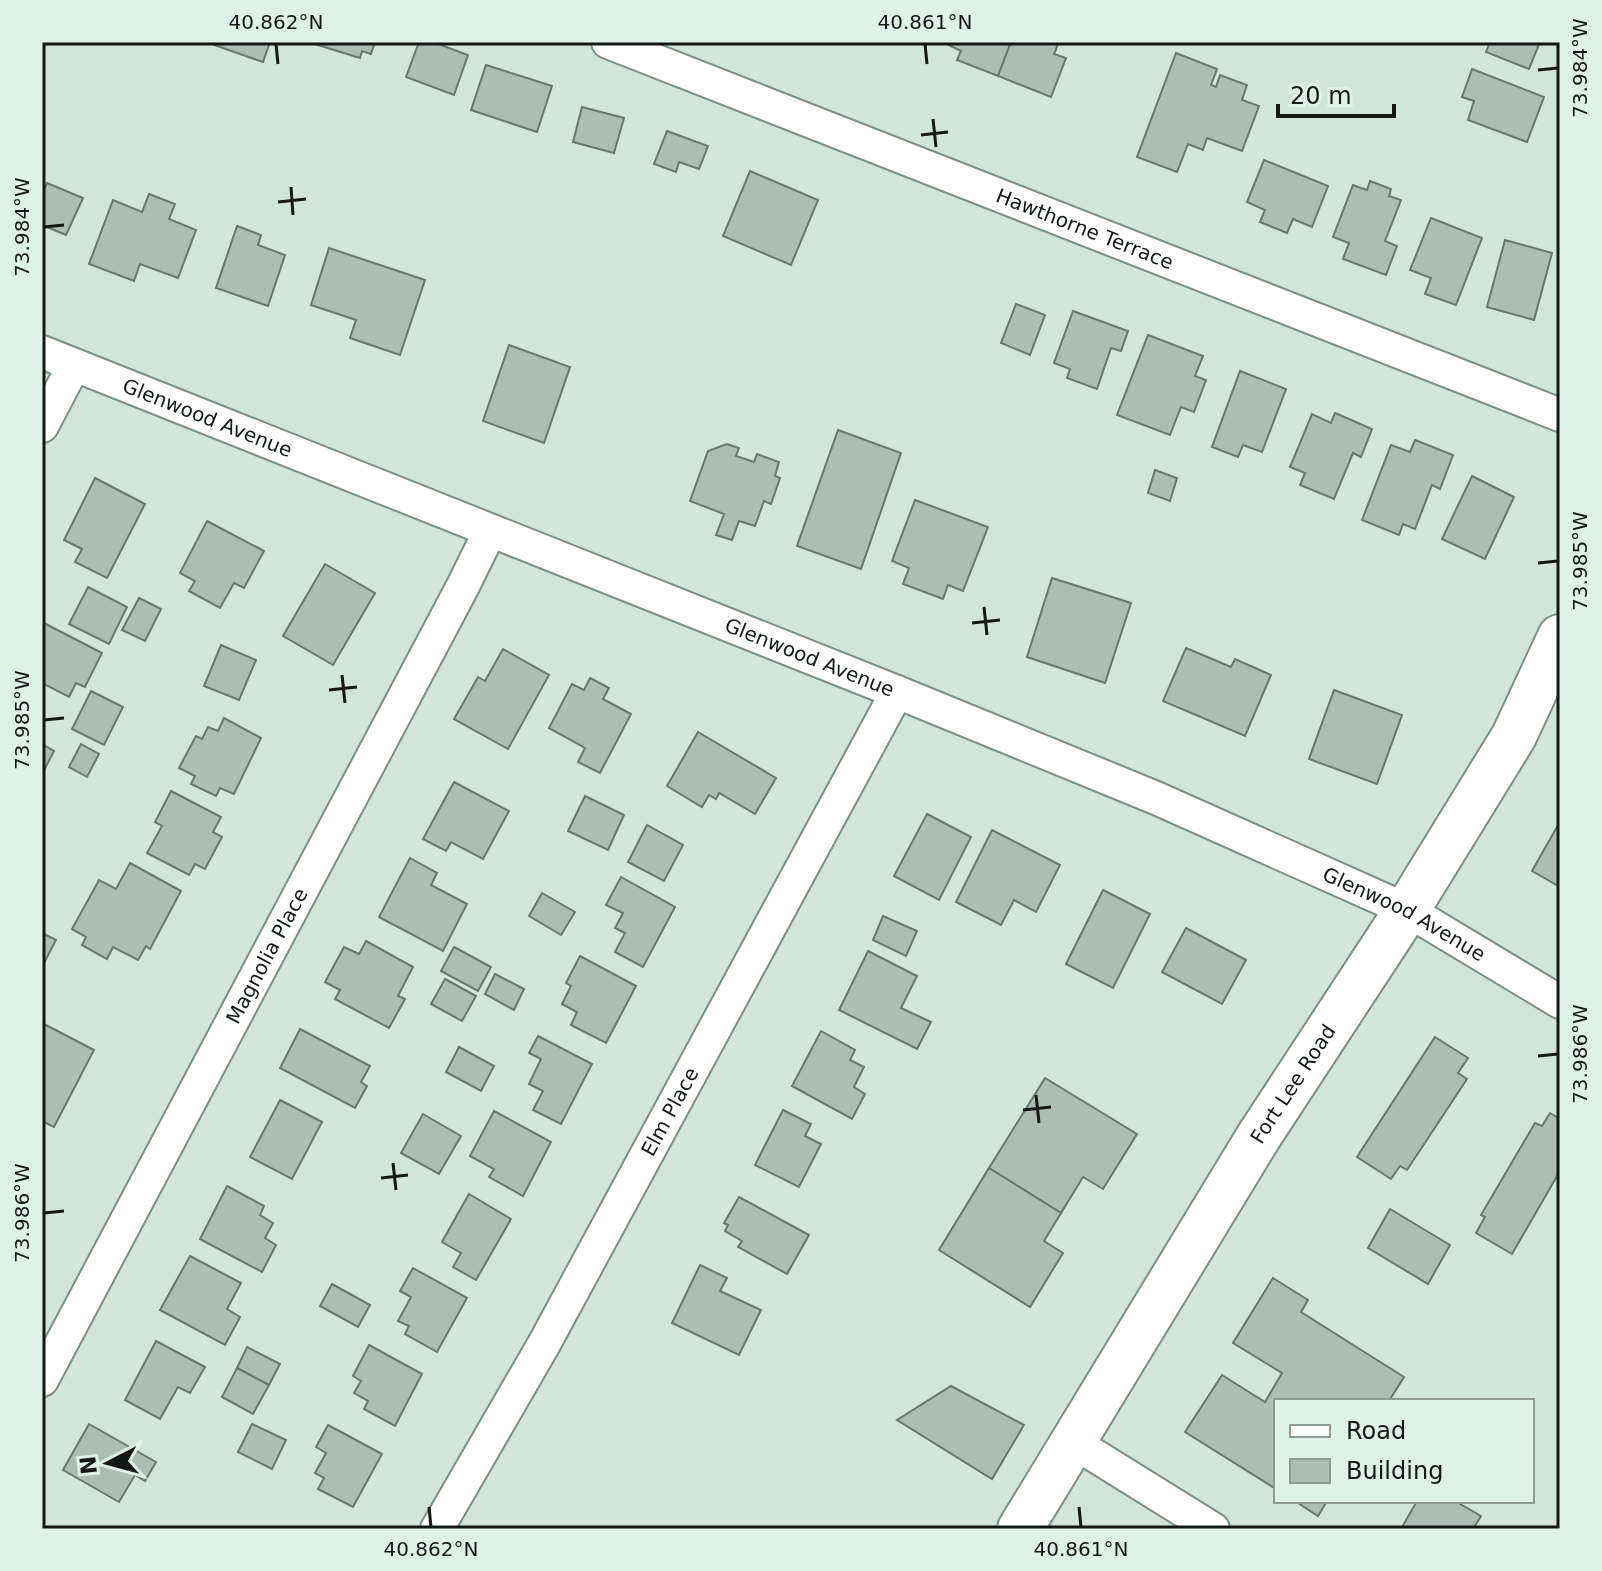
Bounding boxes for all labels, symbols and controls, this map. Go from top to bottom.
text: 40.862°N [229,10,323,34]
text: 40.861°N [878,10,972,34]
text: 73.984°W [1568,18,1592,118]
scale bar [1278,68,1394,118]
text: 20 m [1290,82,1352,110]
text: 73.984°W [10,177,34,277]
street label: Hawthorne Terrace [993,183,1177,274]
street label: Glenwood Avenue [119,373,296,462]
text: 73.985°W [1568,511,1592,611]
street label: Glenwood Avenue [721,613,898,702]
text: 73.985°W [10,670,34,770]
street label: Glenwood Avenue [1319,862,1490,966]
street label: Magnolia Place [221,884,313,1028]
text: 73.986°W [1568,1004,1592,1104]
street label: Fort Lee Road [1245,1020,1341,1148]
street label: Elm Place [636,1063,704,1160]
text: 73.986°W [10,1163,34,1263]
legend [1274,1399,1534,1503]
text: Road [1346,1417,1406,1445]
north arrow [68,1423,148,1503]
text: N [75,1455,102,1476]
text: Building [1346,1457,1443,1485]
text: 40.862°N [384,1537,478,1561]
text: 40.861°N [1034,1537,1128,1561]

